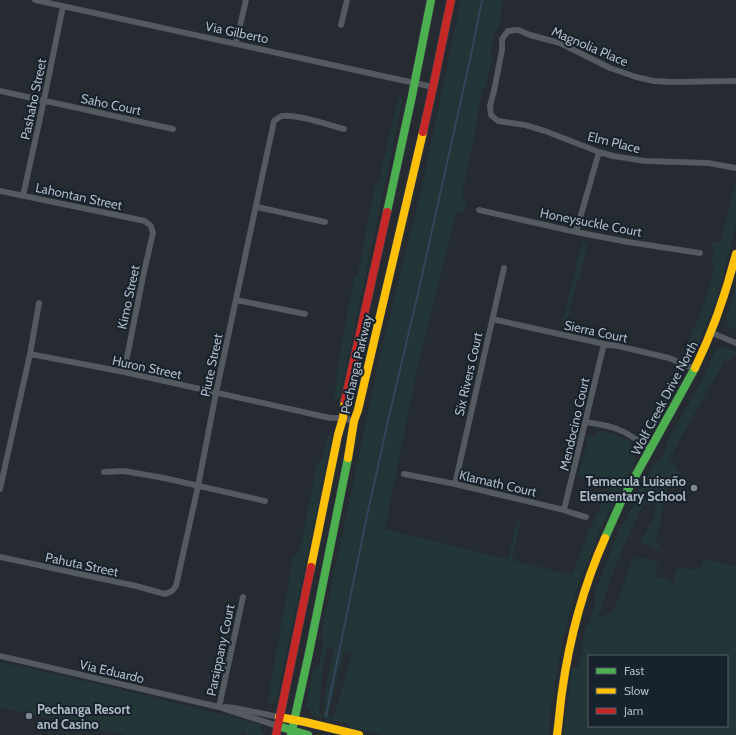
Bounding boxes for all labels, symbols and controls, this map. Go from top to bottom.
street label: Via Gilberto [204,17,270,47]
street label: Magnolia Place [549,23,631,69]
street label: Pashaho Street [17,56,50,141]
street label: Saho Court [79,90,143,118]
street label: Elm Place [586,128,642,156]
street label: Lahontan Street [34,179,124,213]
street label: Honeysuckle Court [539,204,644,240]
street label: Kimo Street [113,263,143,331]
street label: Pechanga Parkway [337,312,375,415]
street label: Sierra Court [563,316,630,346]
street label: Six Rivers Court [451,330,486,417]
street label: Piute Street [196,331,226,398]
street label: Wolf Creek Drive North [627,338,701,458]
street label: Huron Street [111,352,184,382]
street label: Mendocino Court [556,375,593,472]
street label: Klamath Court [458,466,539,500]
place label: Temecula Luiseño Elementary School [579,473,687,504]
marker: Temecula Luiseño Elementary School [689,483,699,493]
street label: Pahuta Street [44,548,121,580]
street label: Parsippany Court [202,602,238,697]
legend [588,655,728,727]
street label: Via Eduardo [78,656,146,686]
text: Fast [624,663,644,678]
text: Slow [624,683,649,698]
place label: Pechanga Resort and Casino [37,701,131,732]
text: Jam [623,703,643,718]
marker: Pechanga Resort and Casino [24,711,34,721]

